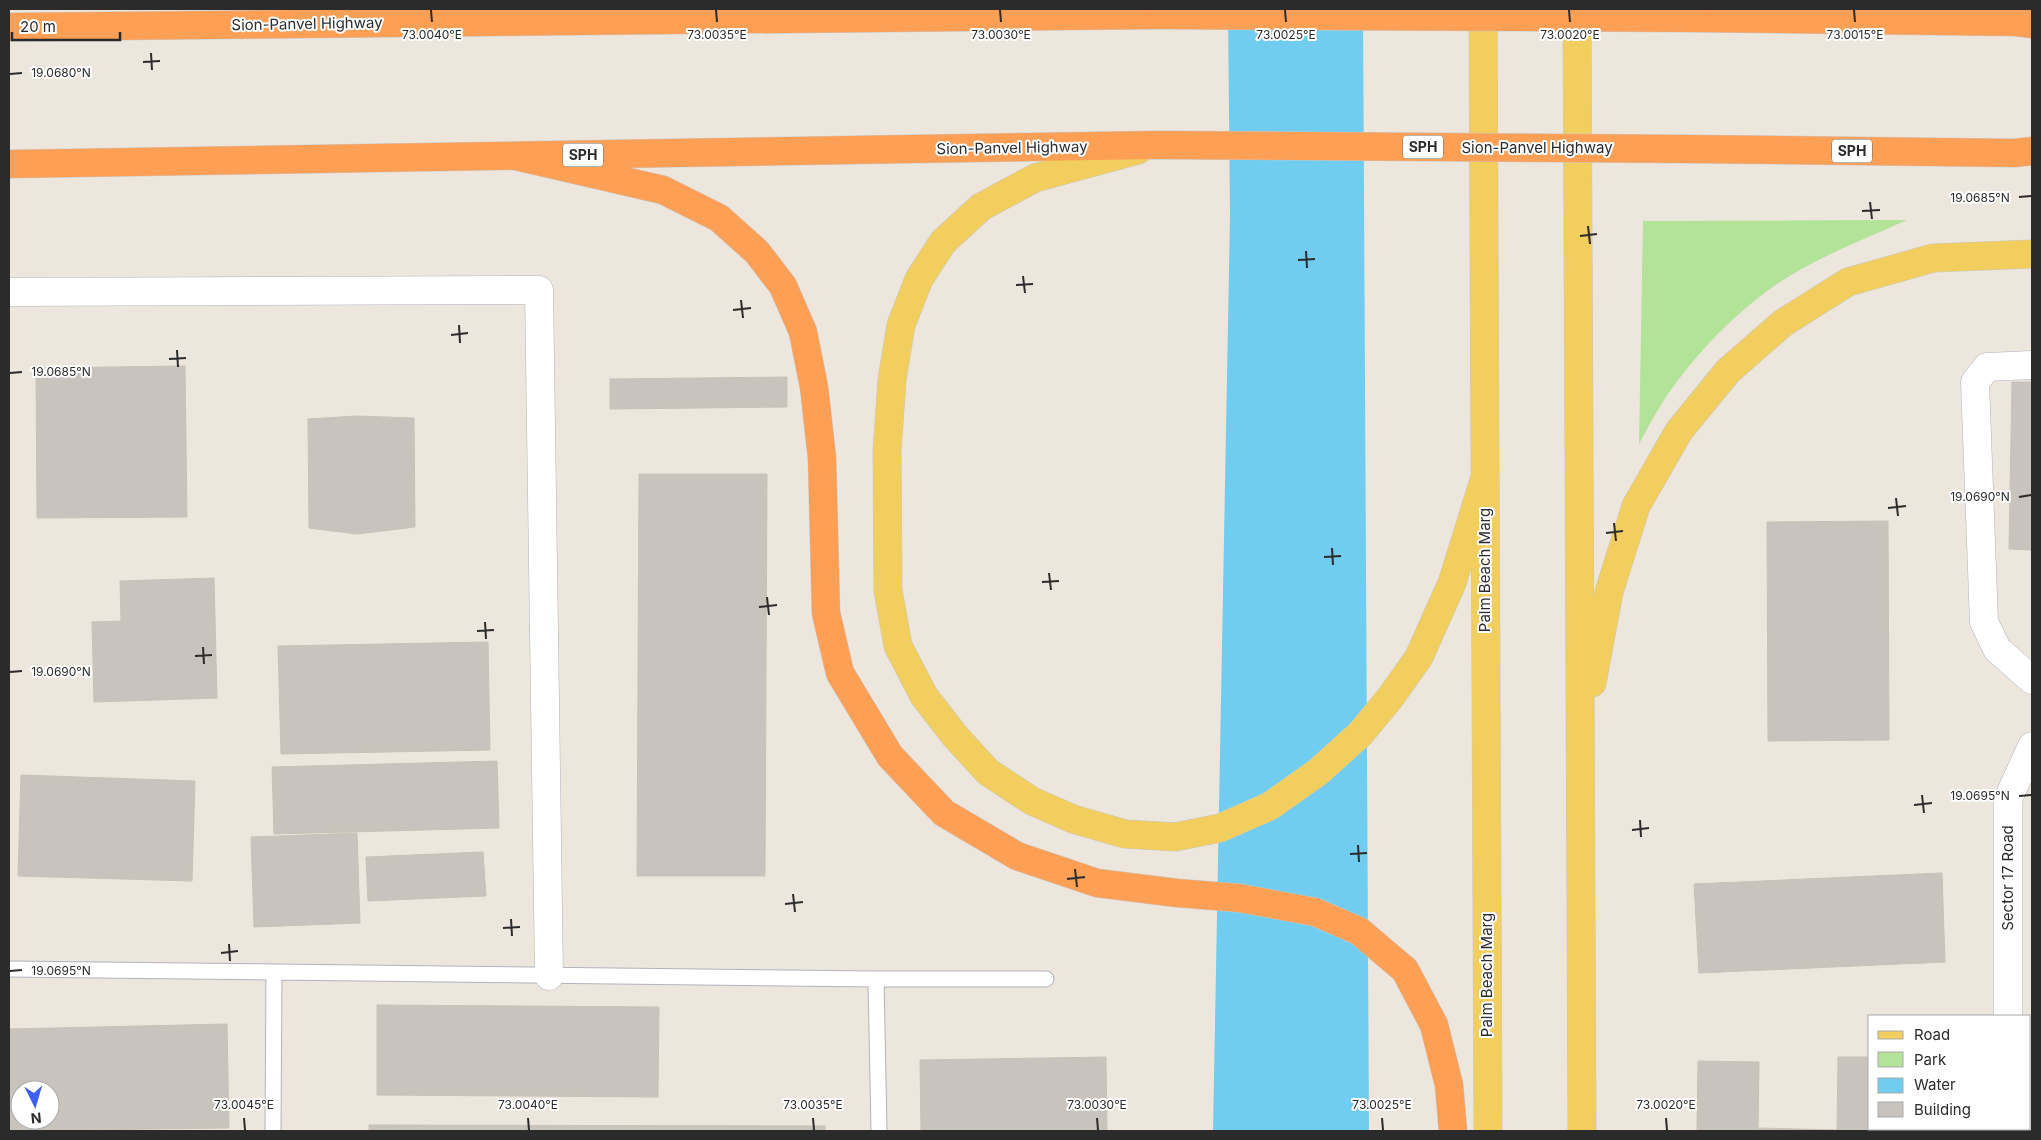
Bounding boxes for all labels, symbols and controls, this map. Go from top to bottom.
scale bar [12,10,120,42]
street label: Sion-Panvel Highway [231,13,383,34]
text: 20 m [20,17,56,36]
text: 73.0040°E [402,27,462,42]
text: 73.0035°E [687,27,747,42]
text: 73.0030°E [971,27,1031,42]
text: 73.0025°E [1256,27,1316,42]
text: 73.0020°E [1540,27,1600,42]
text: 73.0015°E [1827,27,1883,42]
text: 19.0680°N [31,65,91,80]
road number: SPH [1403,136,1443,158]
street label: Sion-Panvel Highway [936,137,1088,158]
street label: Sion-Panvel Highway [1461,138,1613,157]
road number: SPH [1832,140,1872,162]
road number: SPH [563,144,603,166]
text: 19.0685°N [1950,190,2010,205]
text: 19.0685°N [31,364,91,379]
text: 19.0690°N [1950,489,2010,504]
street label: Palm Beach Marg [1475,508,1494,632]
text: 19.0690°N [31,664,91,679]
text: 19.0695°N [1950,788,2010,803]
street label: Sector 17 Road [1998,825,2017,931]
street label: Palm Beach Marg [1477,913,1496,1037]
text: 19.0695°N [31,963,91,978]
legend [1868,1015,2031,1130]
text: Road [1914,1025,1950,1044]
text: Park [1914,1050,1947,1069]
text: Water [1914,1075,1956,1094]
north arrow [10,1080,60,1130]
text: 73.0045°E [214,1097,274,1112]
text: 73.0040°E [498,1097,558,1112]
text: 73.0035°E [783,1097,843,1112]
text: 73.0030°E [1067,1097,1127,1112]
text: 73.0025°E [1352,1097,1412,1112]
text: 73.0020°E [1636,1097,1696,1112]
text: Building [1914,1100,1971,1119]
text: N [30,1110,42,1127]

